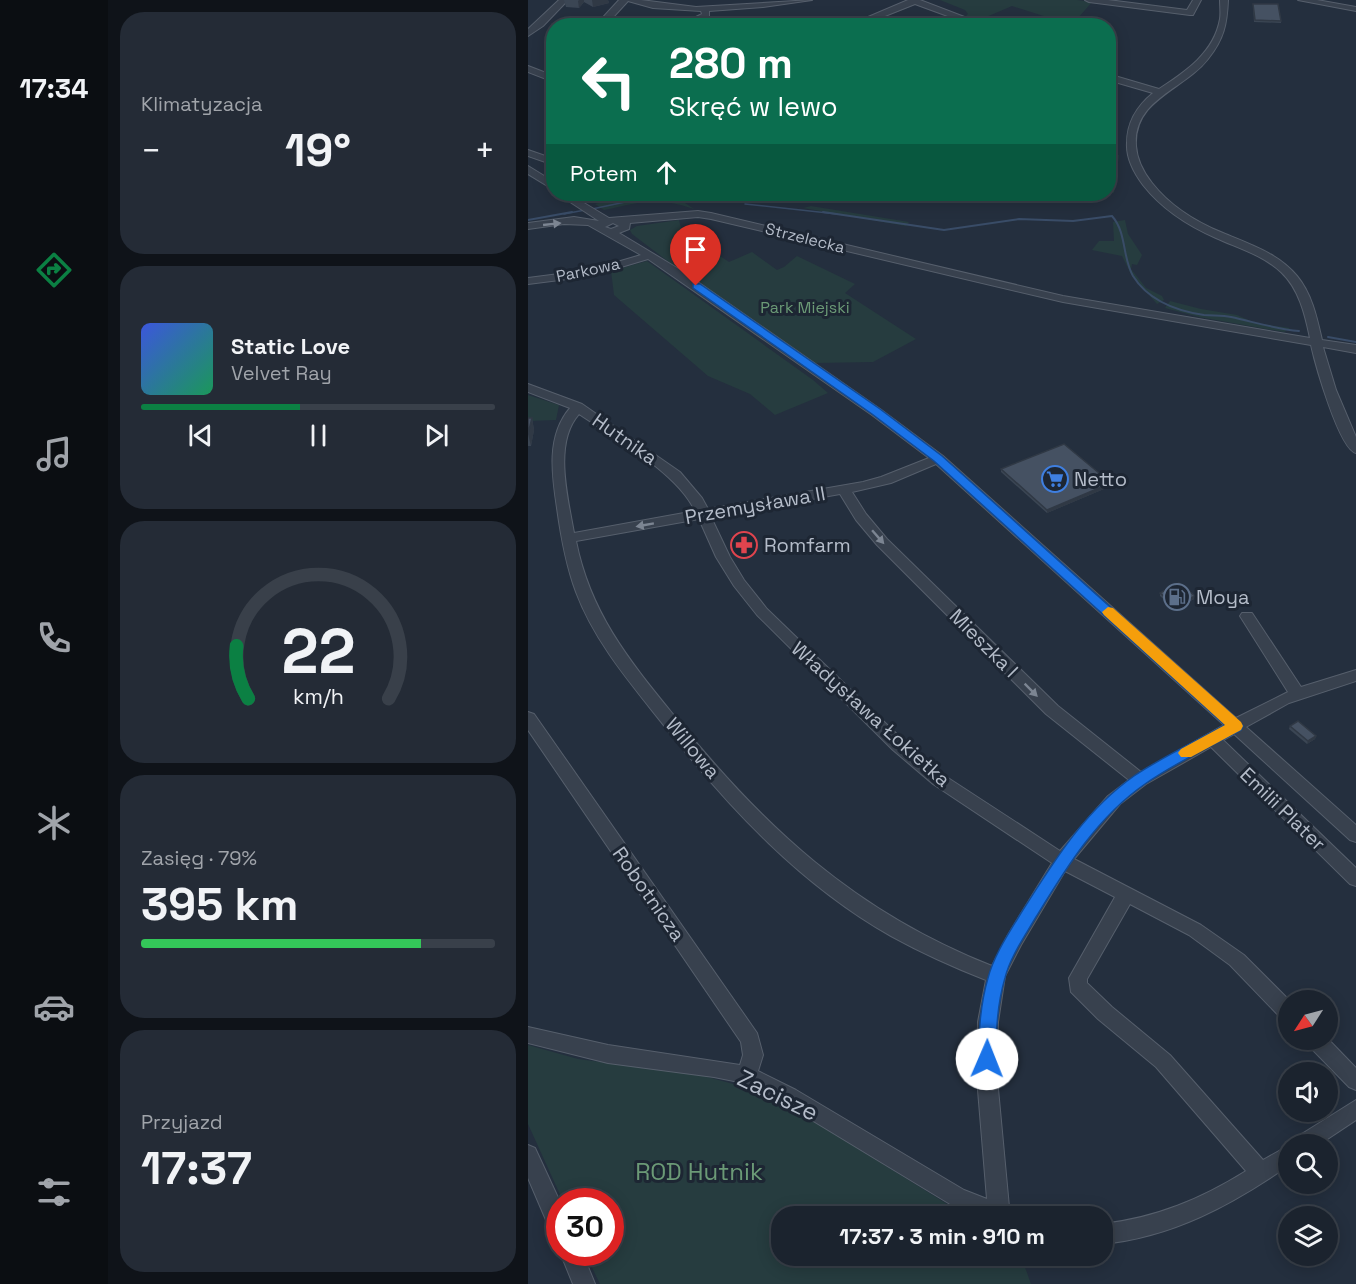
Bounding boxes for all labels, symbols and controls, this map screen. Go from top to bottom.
text: 280 m [669,37,793,90]
icon: left [570,42,648,120]
text: 17:34 [20,71,88,106]
text: Skręć w lewo [669,89,838,124]
text: Klimatyzacja [141,91,263,117]
text: 19° [285,122,351,179]
text: − [141,130,161,172]
text: + [475,130,495,172]
icon: ahead [650,156,683,189]
text: Potem [570,159,638,187]
street label: Strzelecka [763,218,847,258]
one-way arrow [543,219,562,229]
pin [670,224,721,286]
icon: arrive [679,233,712,266]
icon: directions [33,249,75,291]
street label: Parkowa [554,253,622,287]
park label: Park Miejski [760,297,850,318]
text: Static Love [231,332,350,360]
text: Velvet Ray [231,360,332,386]
street label: Hutnika [587,407,663,471]
icon: previous [184,419,217,452]
icon: pause [302,419,335,452]
icon: next [420,419,453,452]
icon: music [33,433,75,475]
supermarket icon: Netto [1040,464,1070,494]
place label: Netto [1074,466,1127,492]
street label: Przemysława II [683,480,827,530]
one-way arrow [636,520,655,529]
pharmacy icon: Romfarm [729,530,759,560]
one-way arrow [872,530,885,545]
place label: Romfarm [764,532,851,558]
fuel station icon: Moya [1162,582,1192,612]
place label: Moya [1196,584,1249,610]
street label: Mieszka I [944,603,1024,683]
text: 22 [281,612,355,691]
icon: phone [33,617,75,659]
street label: Władysława Łokietka [786,636,956,792]
text: km/h [292,683,344,710]
one-way arrow [1024,683,1039,697]
street label: Willowa [660,712,726,784]
street label: Emilii Plater [1235,762,1331,856]
icon: climate [33,802,75,844]
street label: Robotnicza [607,842,691,946]
text: Zasięg · 79% [141,845,257,871]
text: 395 km [141,876,298,933]
icon: car [33,986,75,1028]
north arrow [1278,990,1338,1050]
map controls [1278,990,1338,1266]
position arrow [955,1027,1019,1091]
street label: Zacisze [732,1062,824,1128]
button: sound [1278,1062,1338,1122]
text: Przyjazd [141,1109,223,1135]
button: search [1278,1134,1338,1194]
text: 17:37 [141,1140,252,1197]
park label: ROD Hutnik [635,1156,763,1187]
icon: filters [33,1171,75,1213]
speed limit sign: 30 [546,1188,624,1266]
button: layers [1278,1206,1338,1266]
text: 17:37 · 3 min · 910 m [839,1222,1045,1250]

